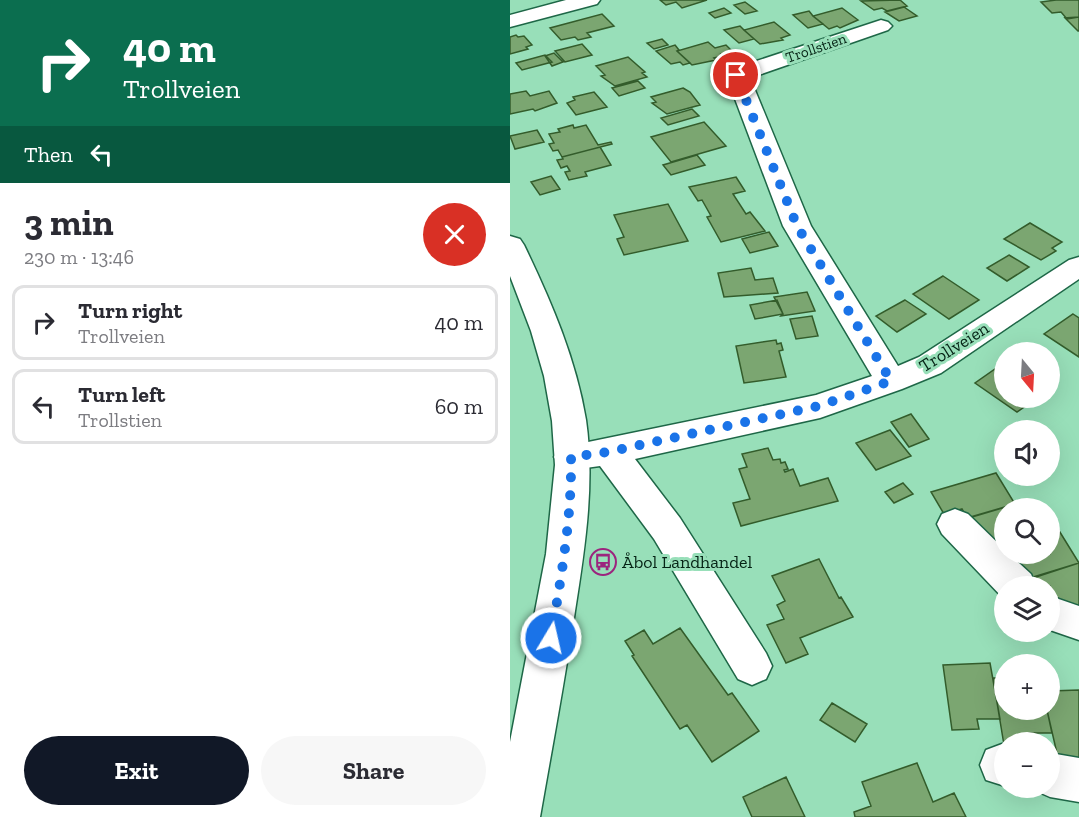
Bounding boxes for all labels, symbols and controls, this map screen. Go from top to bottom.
text: 40 m [123,22,216,73]
icon: right [24,24,102,102]
street label: Trollstien [783,29,849,67]
pin [710,49,761,100]
icon: arrive [719,58,752,91]
text: Trollveien [123,73,240,105]
icon: left [85,138,118,171]
text: Then [24,141,73,168]
text: 3 min [24,201,114,244]
button: close [423,203,486,266]
text: 230 m · 13:46 [24,245,134,269]
text: Turn right [78,297,182,324]
icon: right [27,306,60,339]
text: 40 m [434,309,483,336]
street label: Trollveien [915,317,994,377]
text: Trollveien [78,324,165,348]
north arrow [994,342,1060,408]
map controls [994,342,1060,798]
text: Turn left [78,381,165,408]
icon: left [27,390,60,423]
text: 60 m [435,393,483,420]
text: Trollstien [78,408,162,432]
button: sound [994,420,1060,486]
button: search [994,498,1060,564]
bus stop icon: Åbol Landhandel [588,547,618,577]
place label: Åbol Landhandel [622,551,753,573]
button: layers [994,576,1060,642]
position arrow [519,606,583,670]
button: + [994,654,1060,720]
button: − [994,732,1060,798]
button: Exit [24,736,249,805]
button: Share [261,736,486,805]

